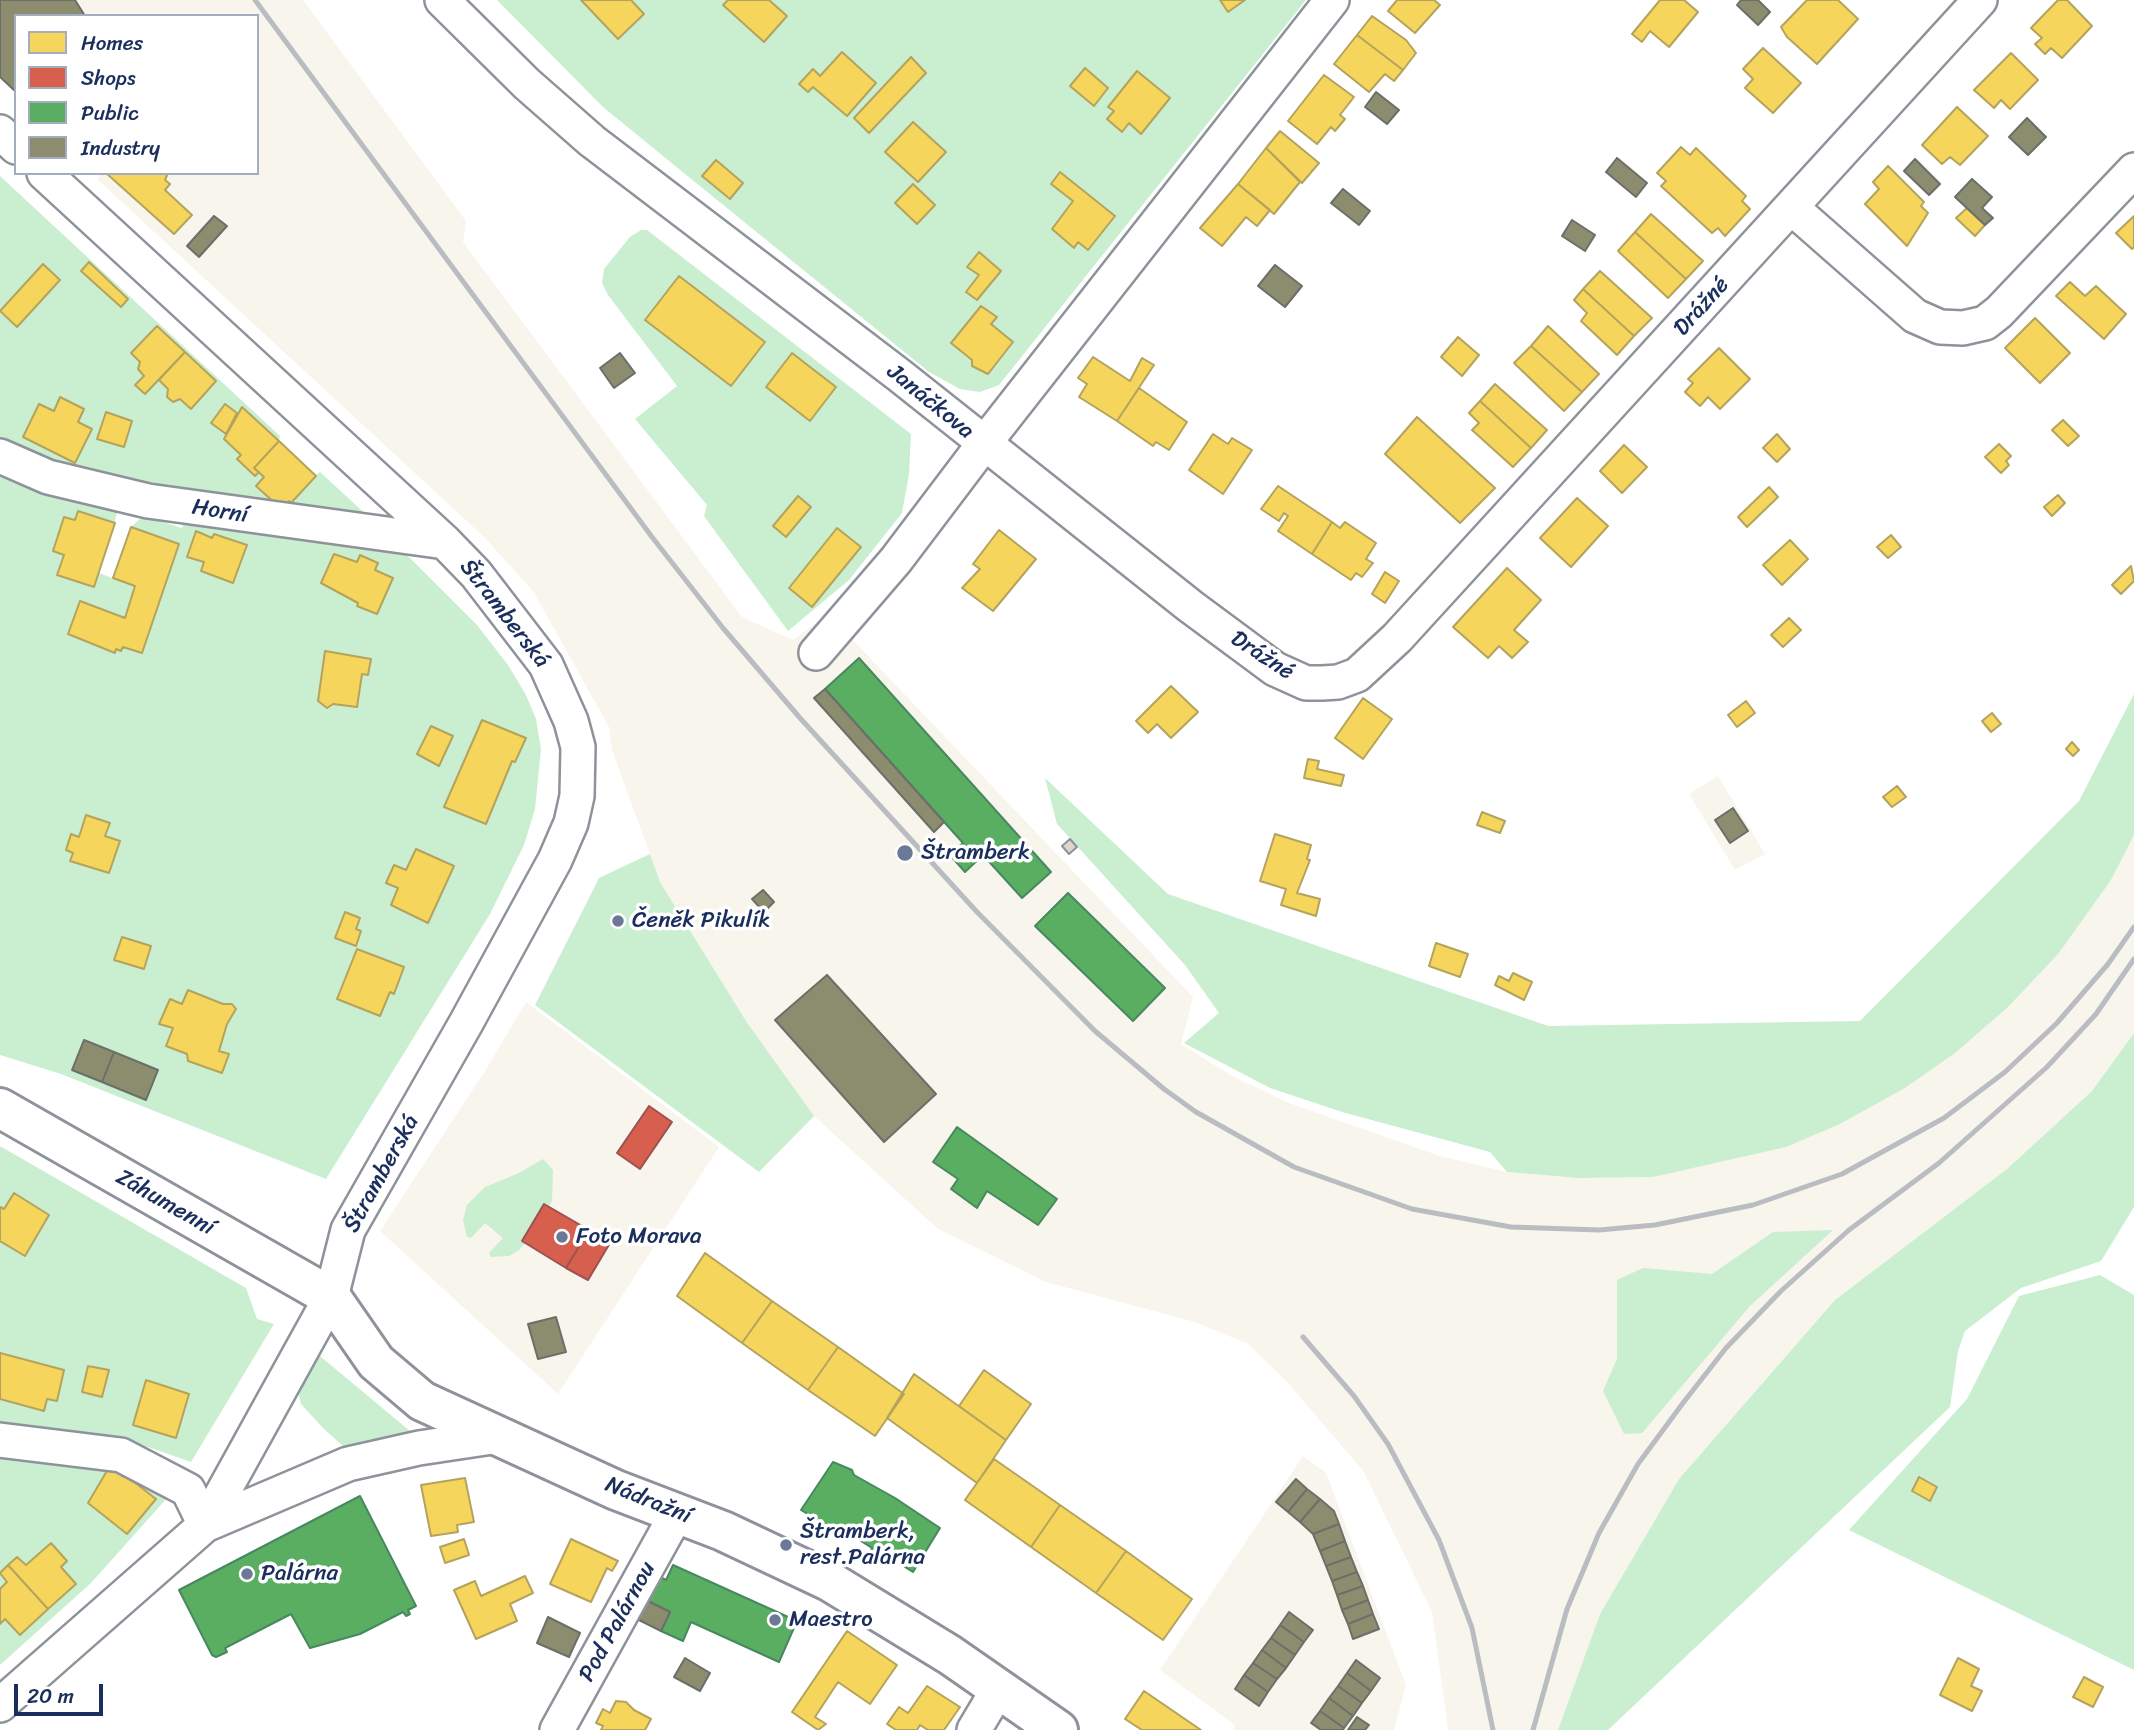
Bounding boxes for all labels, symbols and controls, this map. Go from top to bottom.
legend [14,14,259,175]
text: Homes [81,24,143,62]
text: Shops [81,59,136,97]
text: Public [81,94,139,132]
text: Industry [81,129,160,167]
street label: Drážné [1668,272,1736,342]
street label: Janáčkova [881,359,979,445]
street label: Horní [190,494,250,530]
street label: Štramberská [453,554,555,674]
street label: Drážné [1225,625,1299,687]
place label: Štramberk [921,839,1030,867]
marker: Štramberk [895,843,915,863]
place label: Čeněk Pikulík [632,907,771,935]
marker: Čeněk Pikulík [610,913,626,929]
street label: Štramberská [338,1110,426,1238]
street label: Záhumenní [111,1164,219,1242]
place label: Foto Morava [576,1223,702,1251]
marker: Foto Morava [554,1229,570,1245]
street label: Nádražní [601,1471,695,1531]
place label: Štramberk, rest.Palárna [800,1518,925,1572]
marker: Štramberk, rest.Palárna [778,1537,794,1553]
street label: Pod Palárnou [574,1557,662,1687]
place label: Palárna [261,1560,338,1588]
marker: Palárna [239,1566,255,1582]
place label: Maestro [789,1606,873,1634]
marker: Maestro [767,1612,783,1628]
scale bar [18,1670,107,1714]
text: 20 m [27,1677,74,1715]

